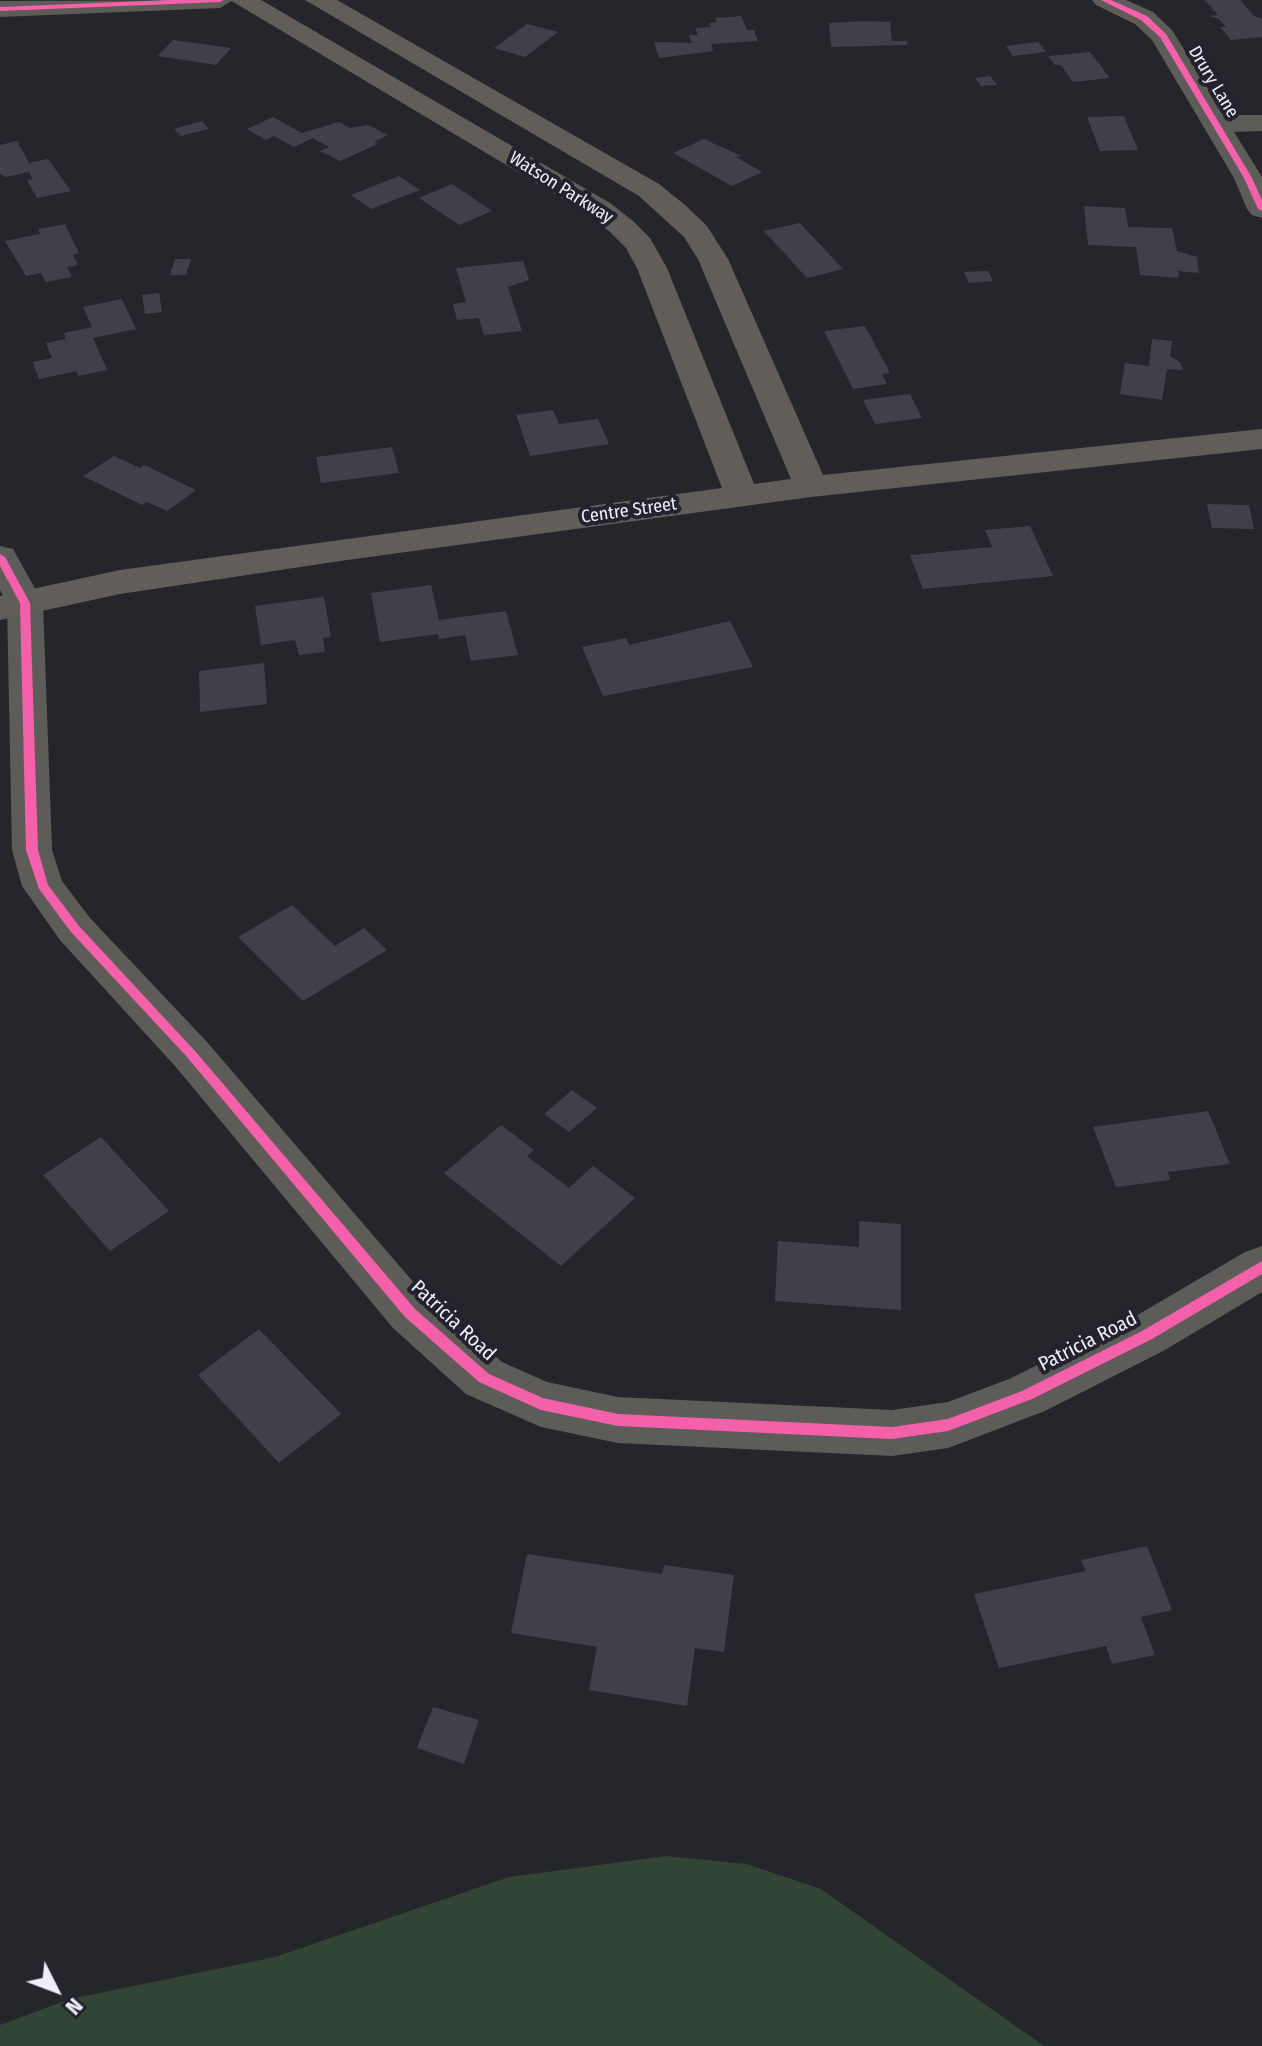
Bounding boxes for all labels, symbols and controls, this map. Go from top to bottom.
street label: Drury Lane [1183,42,1243,122]
street label: Watson Parkway [505,147,617,229]
street label: Centre Street [580,494,678,528]
street label: Patricia Road [406,1276,500,1366]
street label: Patricia Road [1035,1307,1141,1377]
north arrow [16,1950,96,2030]
text: N [60,1992,89,2020]

